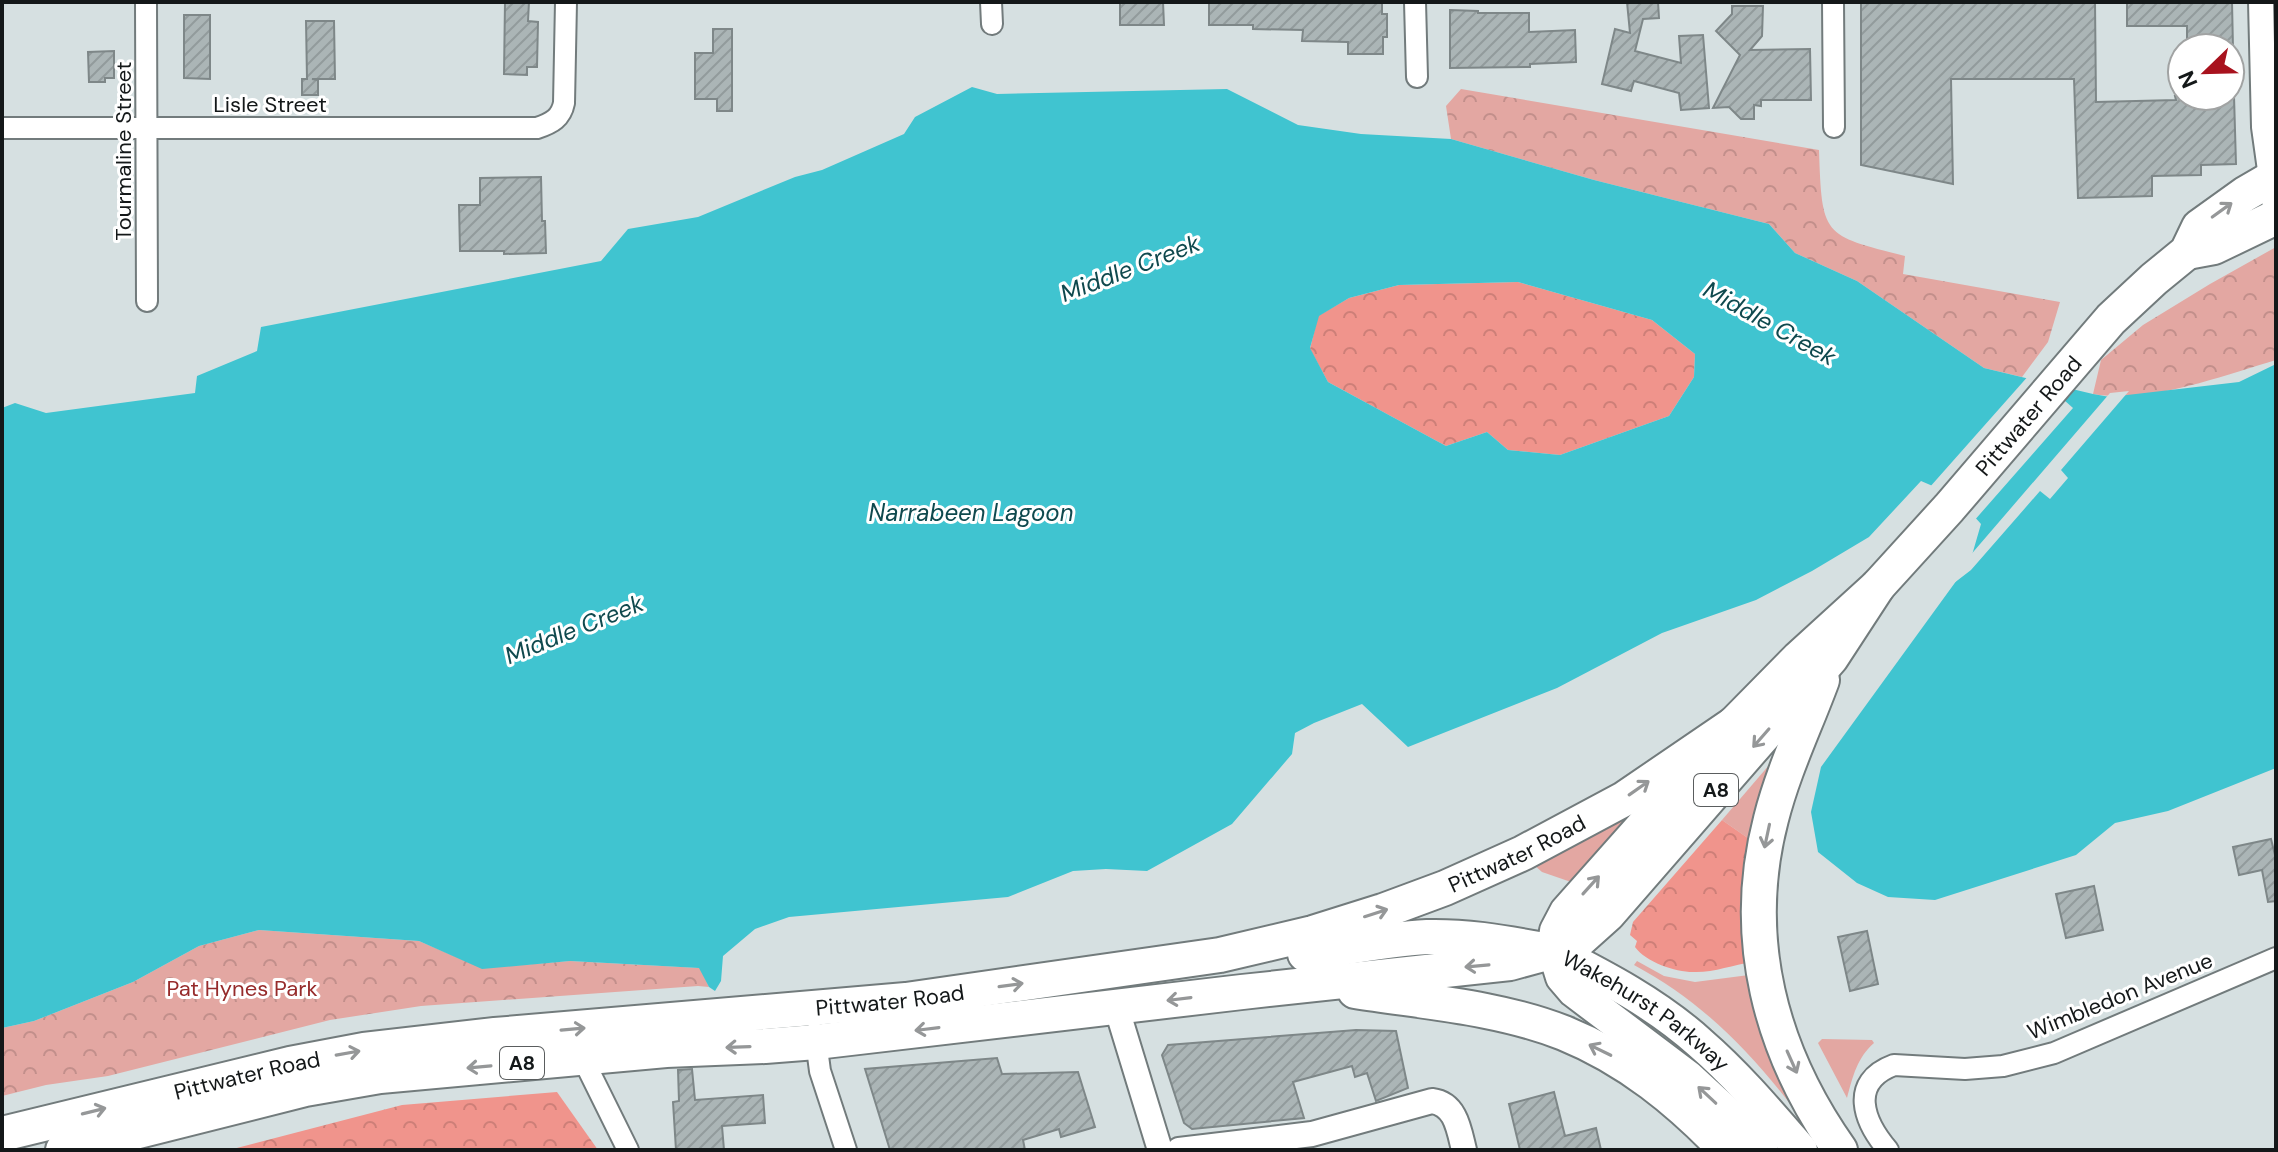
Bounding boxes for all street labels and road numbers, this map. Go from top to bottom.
street label: Tourmaline Street [109,61,138,241]
street label: Lisle Street [213,90,327,119]
street label: Pittwater Road [1969,349,2088,482]
road number: A8 [1694,774,1738,806]
street label: Pittwater Road [1444,808,1591,899]
street label: Wakehurst Parkway [1557,943,1736,1078]
street label: Wimbledon Avenue [2023,946,2217,1046]
street label: Pittwater Road [814,977,966,1022]
street label: Pittwater Road [171,1044,322,1106]
road number: A8 [500,1047,544,1079]

